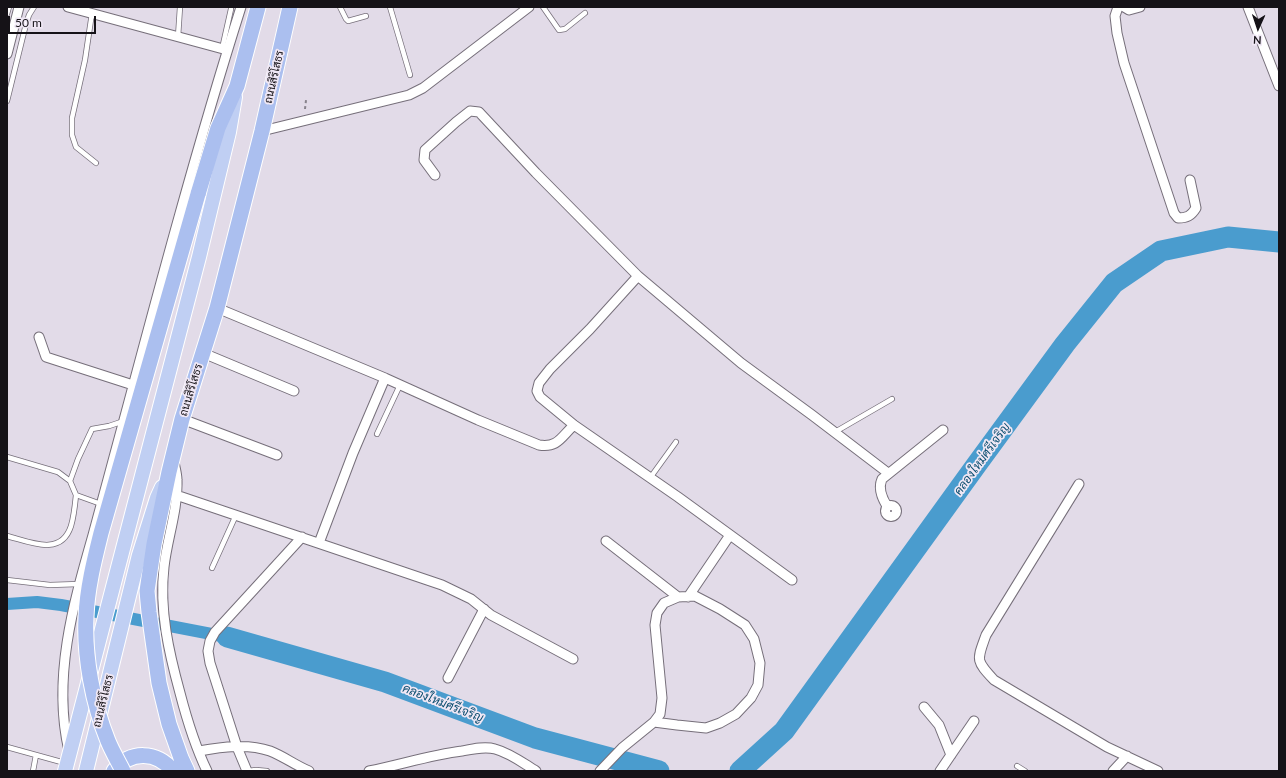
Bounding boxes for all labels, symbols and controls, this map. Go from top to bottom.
scale bar [10,8,98,34]
north arrow [1238,8,1278,48]
text: 50 m [15,15,42,30]
text: N [1253,34,1262,47]
street label: ถนนสิริโสธร [262,49,286,105]
street label: ถนนสิริโสธร [177,362,205,418]
water label: คลองใหม่ศรีเจริญ [951,420,1013,498]
street label: ถนนสิริโสธร [90,673,116,729]
water label: คลองใหม่ศรีเจริญ [400,681,486,725]

